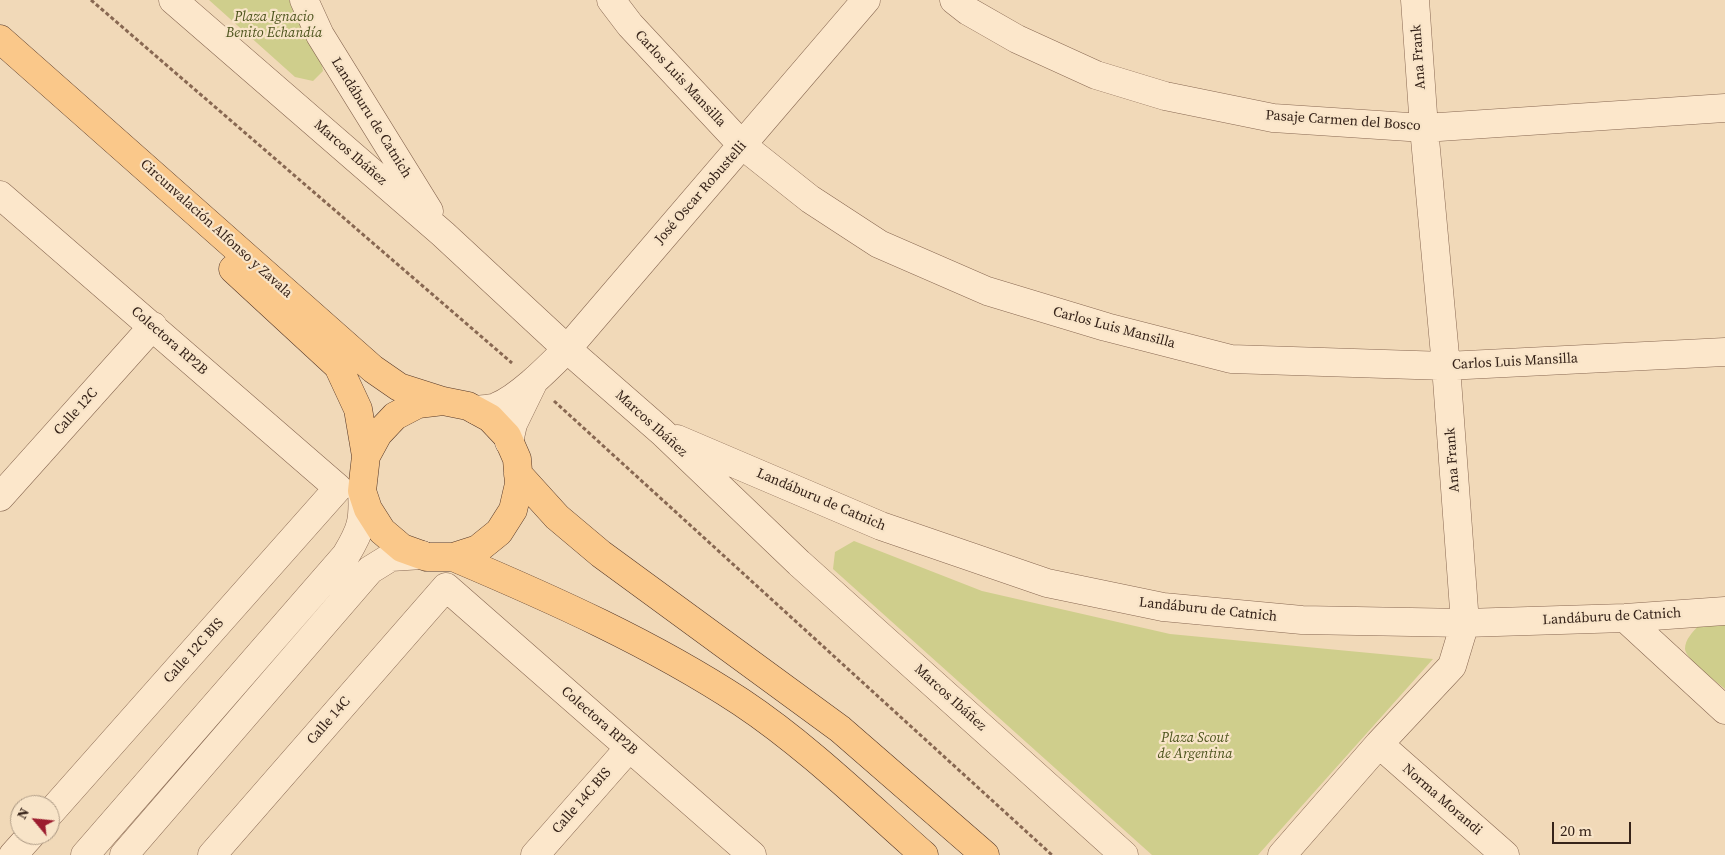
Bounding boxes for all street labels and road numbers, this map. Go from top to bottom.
street label: Ana Frank [1408,24,1430,90]
street label: Carlos Luis Mansilla [631,27,729,131]
street label: Landáburu de Catnich [327,55,415,181]
street label: Pasaje Carmen del Bosco [1265,107,1421,135]
street label: Marcos Ibáñez [310,117,390,189]
street label: José Oscar Robustelli [652,138,750,248]
street label: Circunvalación Alfonso y Zavala [136,156,296,302]
street label: Colectora RP2B [127,303,211,379]
street label: Carlos Luis Mansilla [1051,304,1177,352]
street label: Carlos Luis Mansilla [1452,350,1578,374]
street label: Calle 12C [51,385,101,439]
street label: Marcos Ibáñez [611,387,691,461]
street label: Ana Frank [1442,427,1464,493]
street label: Landáburu de Catnich [754,465,888,535]
street label: Landáburu de Catnich [1138,594,1278,626]
street label: Landáburu de Catnich [1542,605,1682,629]
street label: Calle 12C BIS [160,615,228,687]
street label: Marcos Ibáñez [910,661,990,735]
street label: Colectora RP2B [557,683,641,759]
street label: Calle 14C [304,694,354,748]
street label: Norma Morandi [1399,761,1485,839]
street label: Calle 14C BIS [549,765,615,837]

